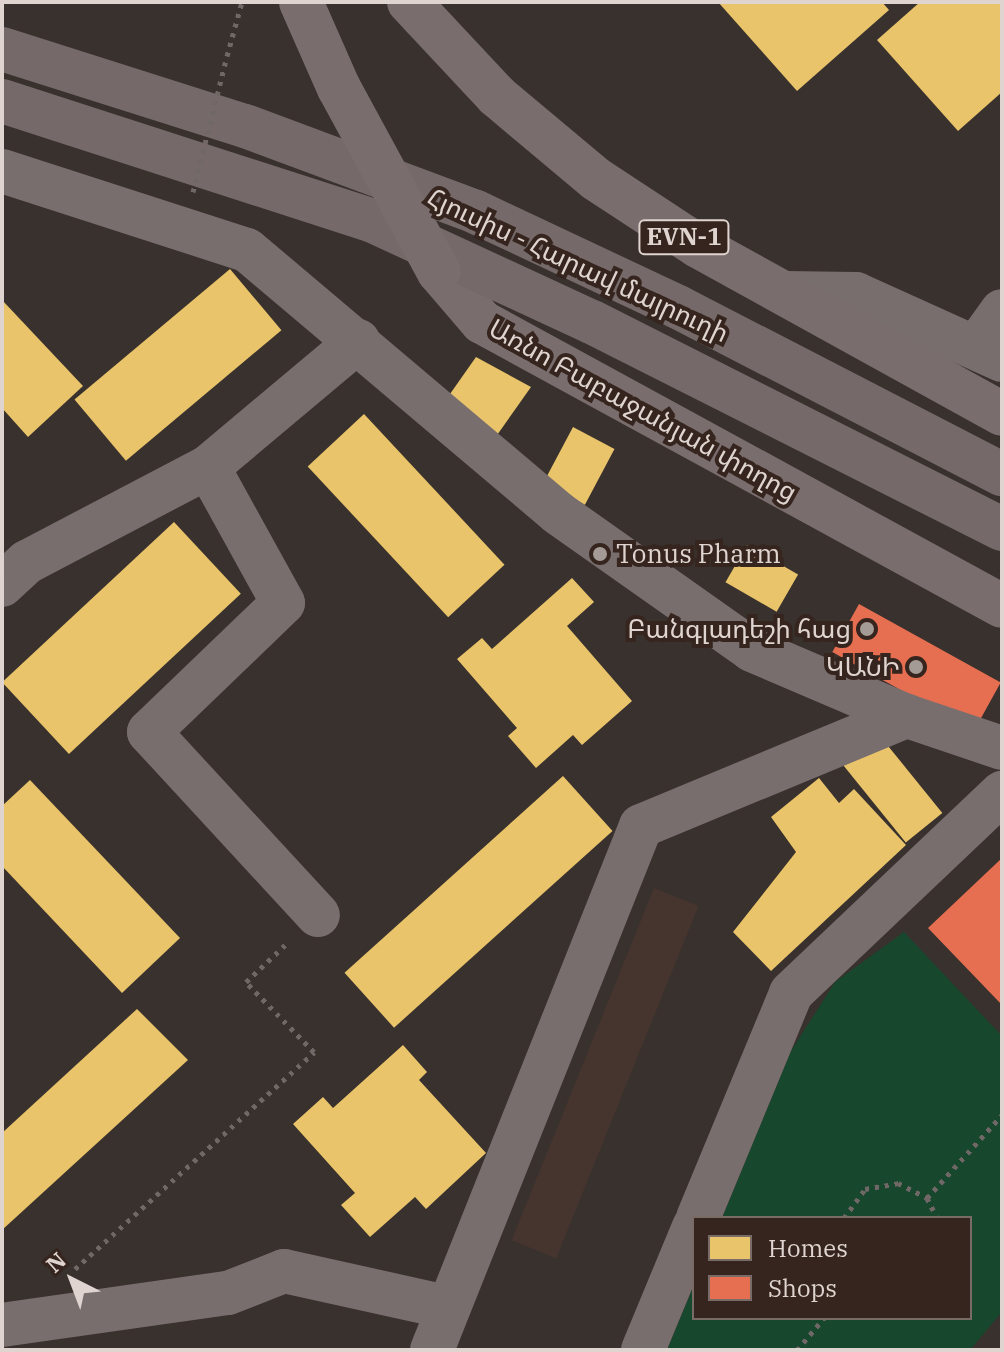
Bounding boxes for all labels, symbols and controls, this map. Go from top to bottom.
street label: Հյուսիս - Հարավ մայրուղի [422,181,734,349]
road number: EVN-1 [638,217,730,257]
street label: Առնո Բաբաջանյան փողոց [484,312,802,508]
place label: Tonus Pharm [616,538,781,570]
marker: Tonus Pharm [591,545,609,563]
place label: Բանգլադեշի հաց [627,613,851,645]
marker: Բանգլադեշի հաց [858,620,876,638]
place label: ԿԱՆԻ [826,651,900,683]
marker: ԿԱՆԻ [907,658,925,676]
legend [692,1216,972,1320]
text: Homes [768,1232,848,1264]
north arrow [32,1240,112,1320]
text: N [39,1245,72,1278]
text: Shops [768,1272,837,1304]

